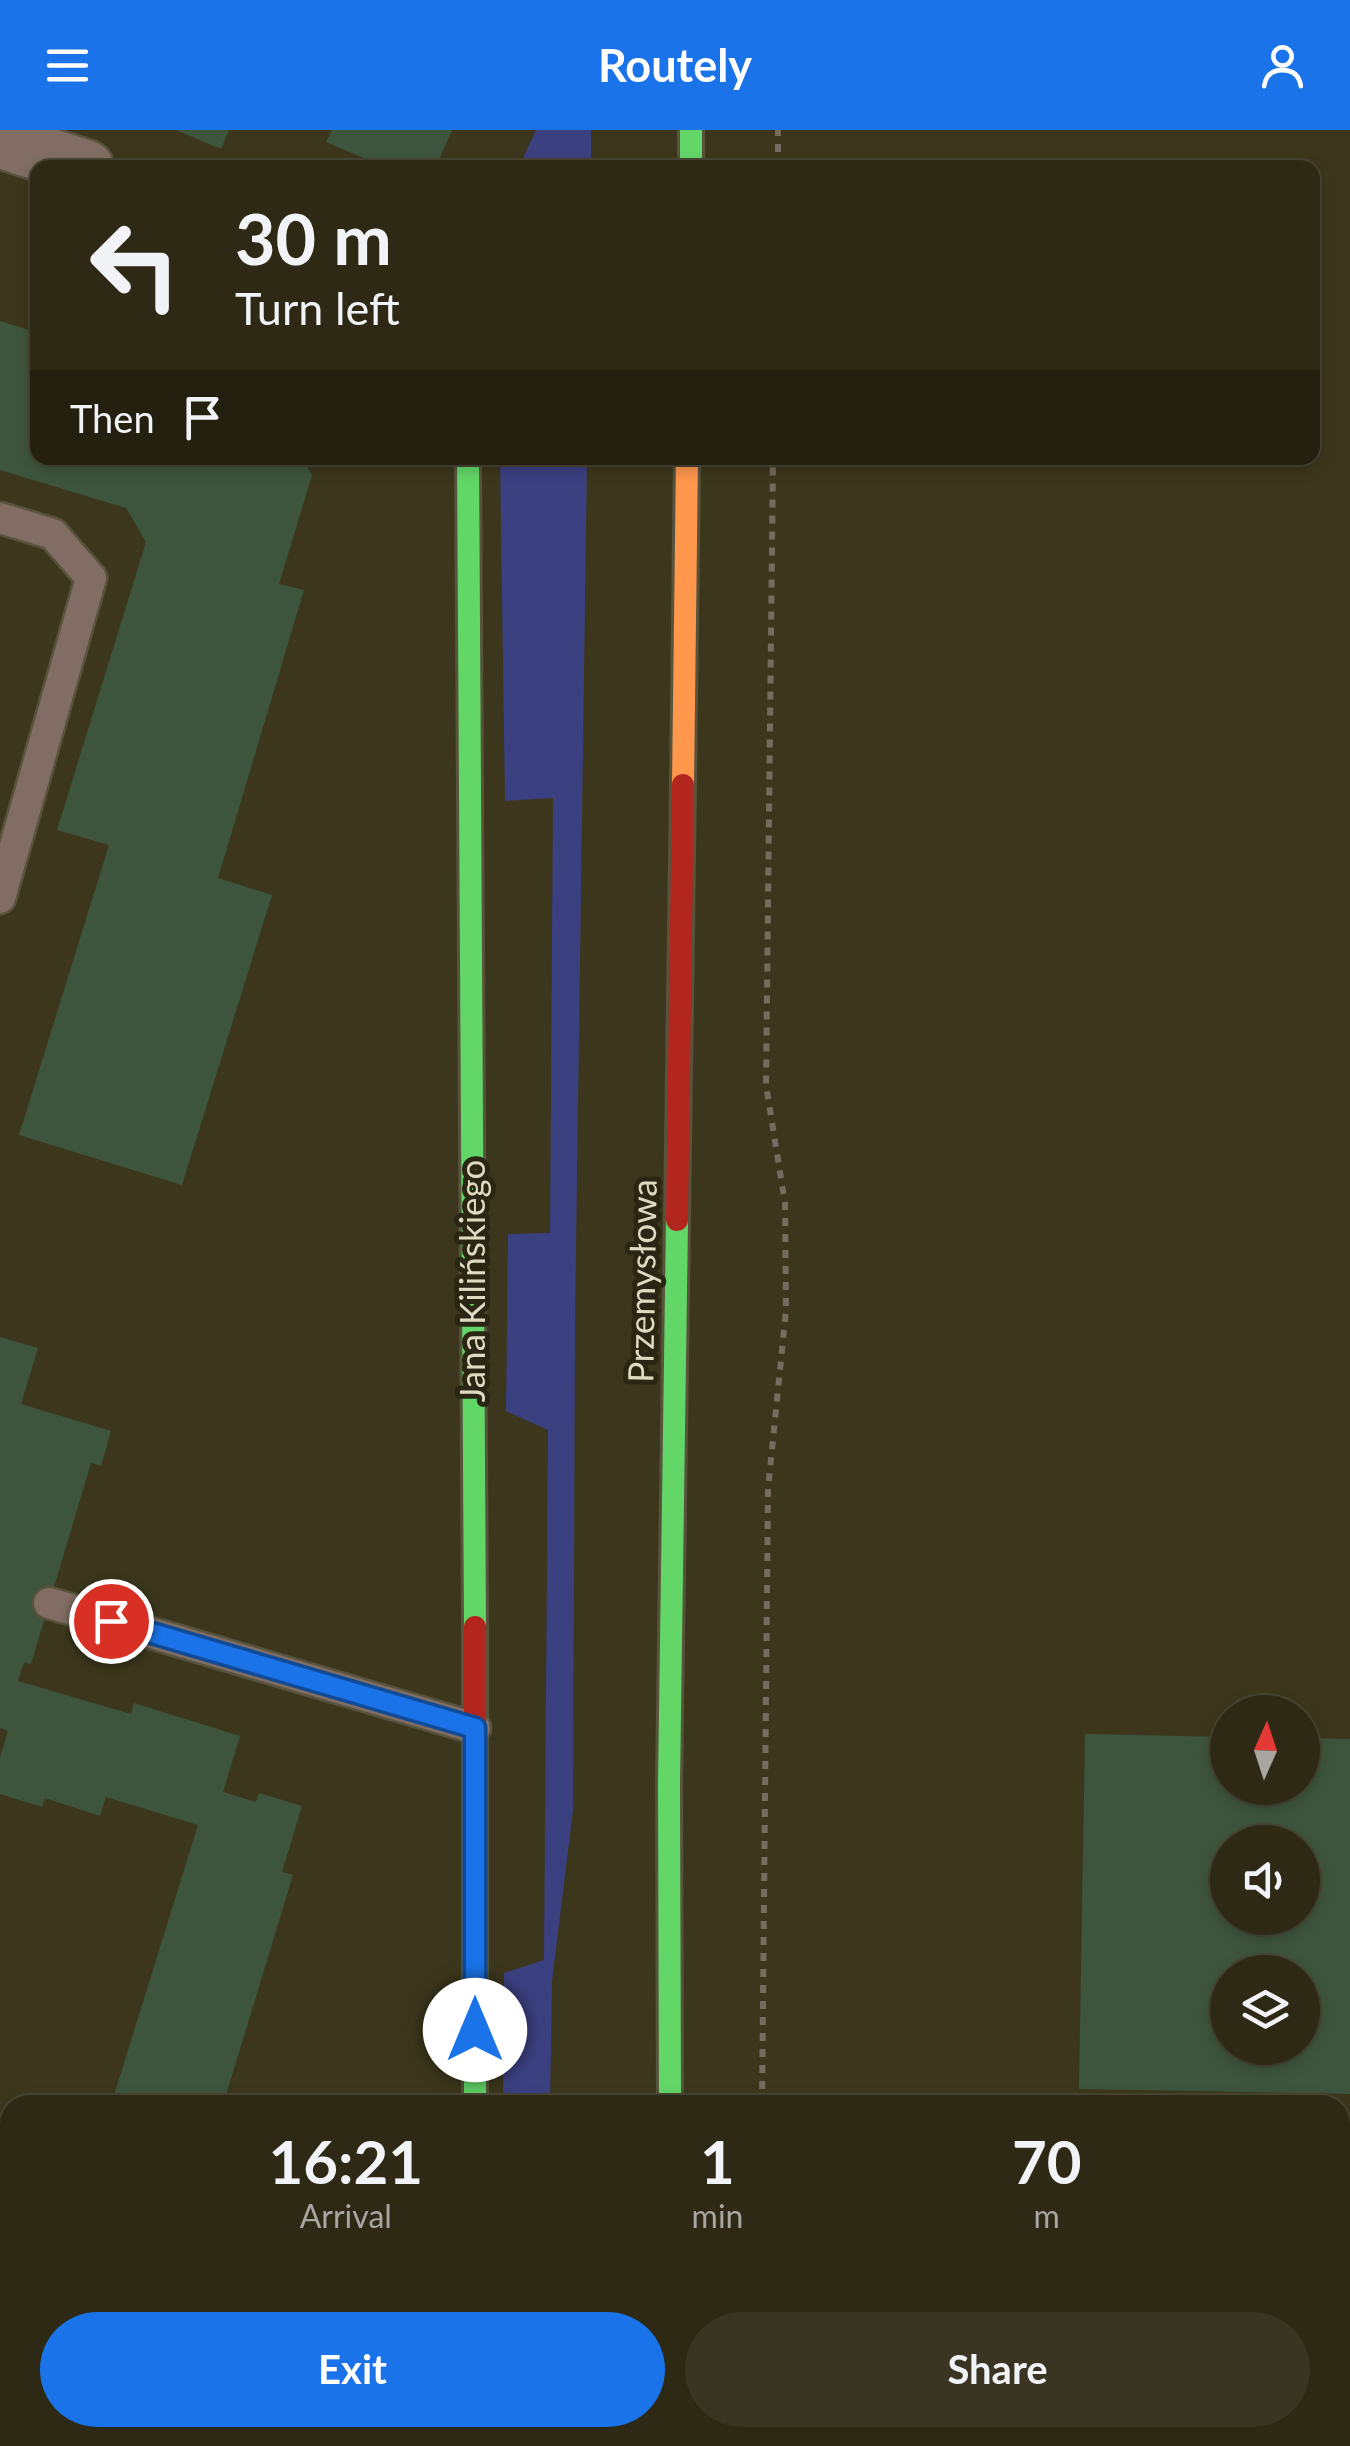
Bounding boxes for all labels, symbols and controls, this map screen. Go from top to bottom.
icon: menu [40,38,95,93]
text: Routely [598,38,752,92]
icon: person [1255,38,1310,93]
text: 30 m [235,196,392,280]
icon: left [70,200,200,330]
text: Turn left [235,281,400,335]
icon: arrive [175,390,230,445]
text: Then [70,395,155,441]
street label: Jana Kilińskiego [450,1160,492,1402]
street label: Przemysłowa [618,1179,664,1383]
pin [69,1579,154,1664]
icon: arrive [84,1594,139,1649]
north arrow [1210,1695,1320,1805]
map controls [1210,1695,1320,2065]
button: sound [1210,1825,1320,1935]
button: layers [1210,1955,1320,2065]
position arrow [423,1978,527,2082]
text: 16:21 [268,2125,423,2197]
text: 1 [700,2125,735,2197]
text: 70 [1012,2125,1082,2197]
text: Arrival [300,2196,392,2235]
text: min [692,2196,743,2235]
text: m [1034,2196,1060,2235]
button: Exit [40,2312,665,2427]
button: Share [685,2312,1310,2427]

